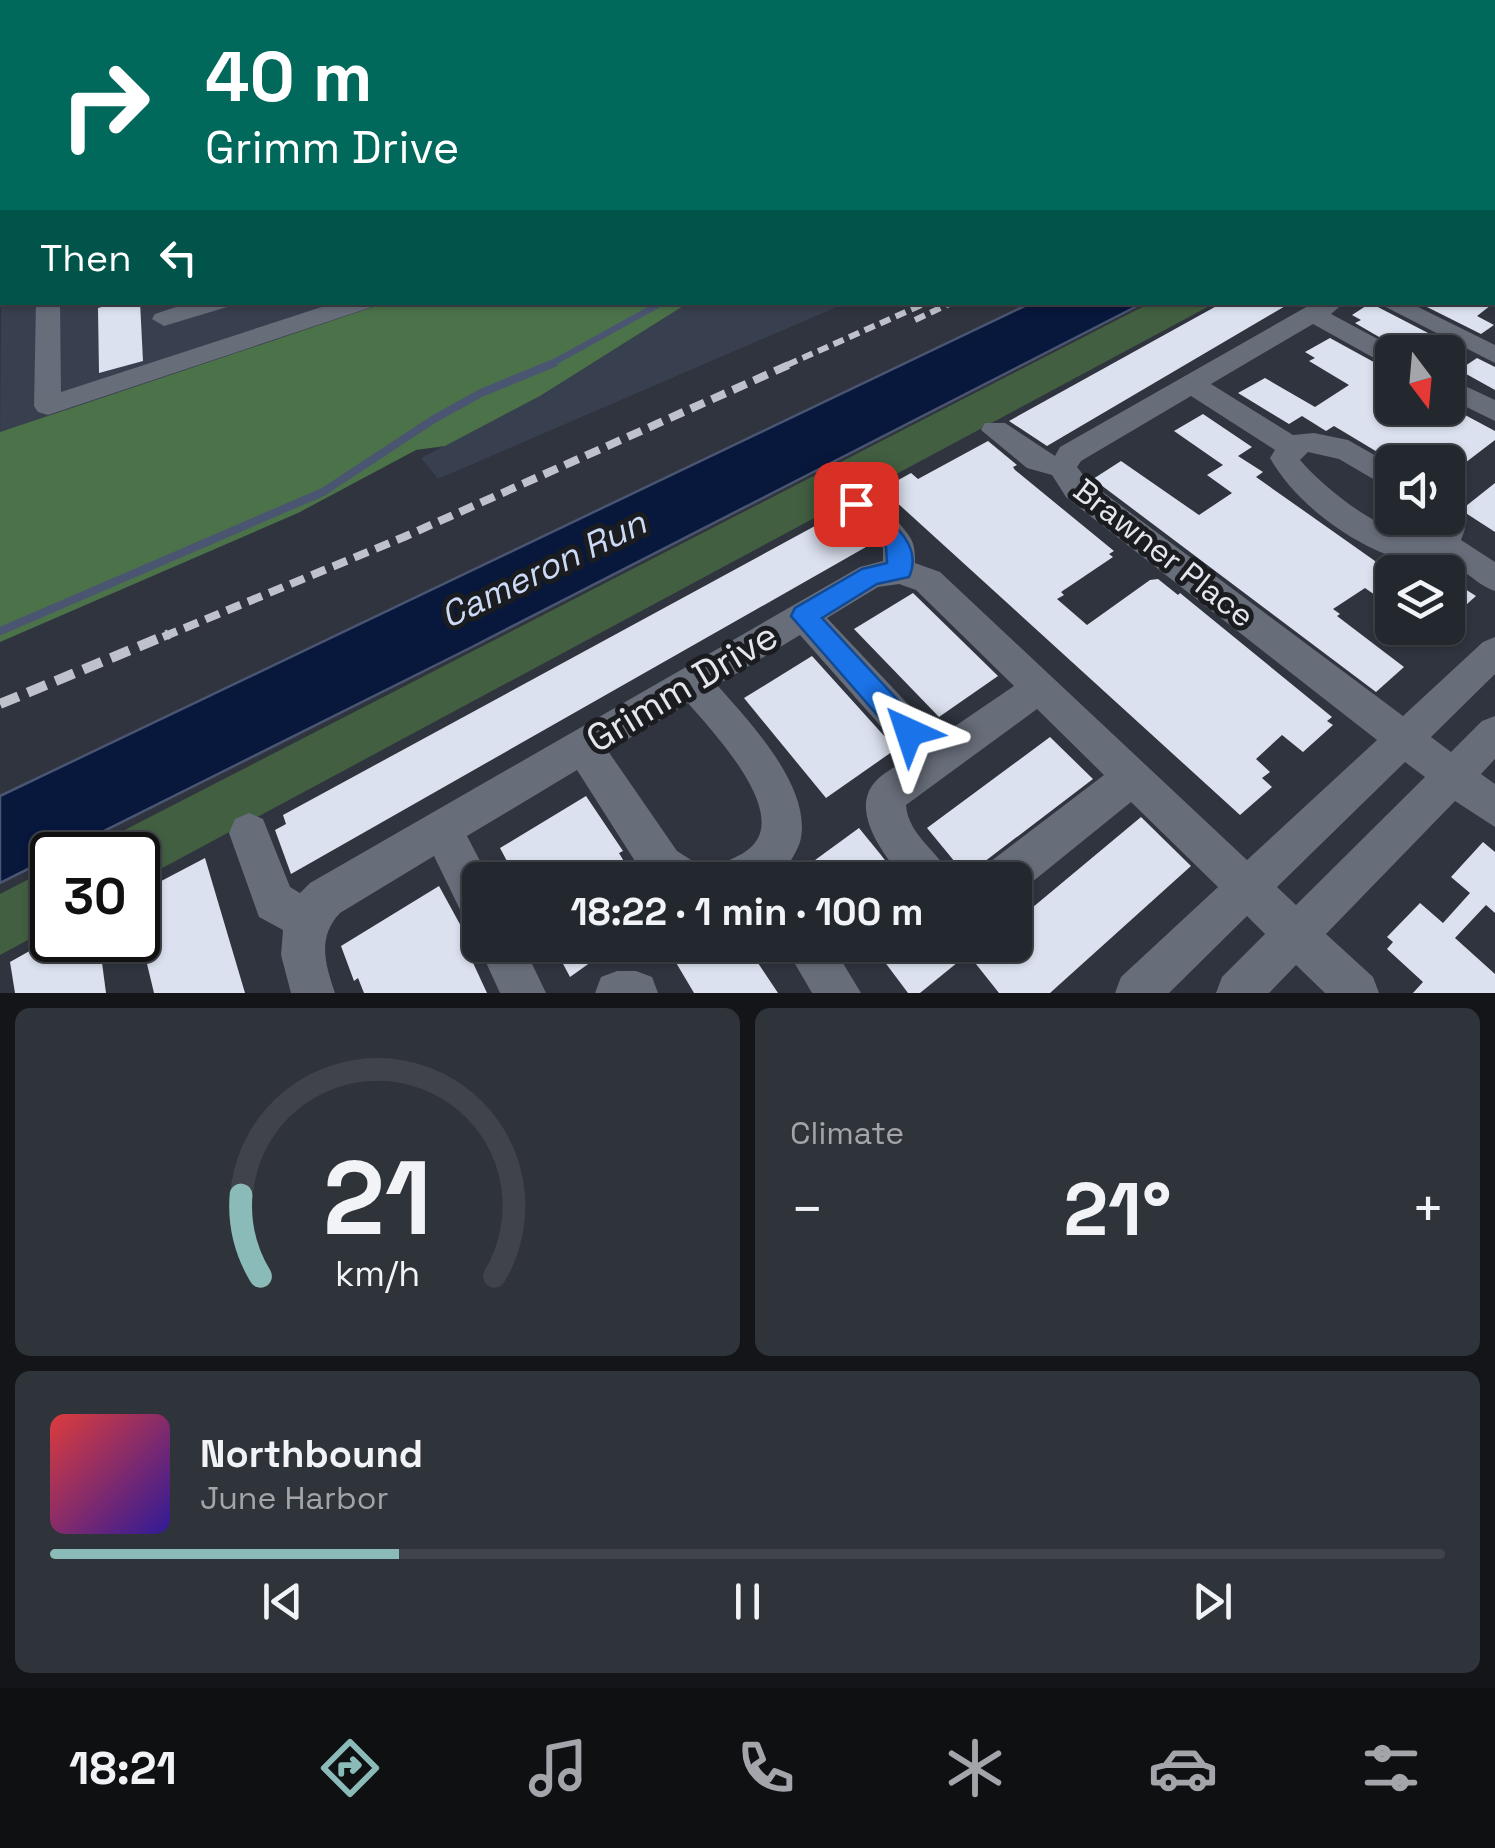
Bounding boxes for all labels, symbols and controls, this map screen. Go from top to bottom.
text: 40 m [205,32,372,121]
icon: right [40,40,170,170]
text: Grimm Drive [205,119,459,176]
icon: left [151,230,206,285]
text: Then [40,234,131,282]
north arrow [1375,335,1465,425]
map controls [1375,335,1465,645]
button: sound [1375,445,1465,535]
pin [814,462,899,547]
street label: Brawner Place [1066,470,1262,636]
icon: arrive [829,477,884,532]
water label: Cameron Run [433,500,653,638]
button: layers [1375,555,1465,645]
street label: Grimm Drive [578,611,786,763]
position arrow [857,680,961,784]
speed limit sign: 30 [30,832,160,962]
text: 18:22 · 1 min · 100 m [571,888,923,936]
text: Climate [790,1113,904,1153]
text: 21 [323,1132,432,1264]
text: 21° [1063,1161,1172,1257]
text: − [790,1174,824,1244]
text: + [1411,1174,1445,1244]
text: km/h [335,1251,420,1296]
text: Northbound [200,1430,423,1478]
text: June Harbor [200,1478,388,1518]
icon: previous [255,1574,310,1629]
icon: pause [720,1574,775,1629]
icon: next [1185,1574,1240,1629]
icon: directions [315,1733,385,1803]
icon: music [523,1733,593,1803]
icon: phone [731,1733,801,1803]
icon: climate [940,1733,1010,1803]
icon: car [1148,1733,1218,1803]
icon: filters [1356,1733,1426,1803]
text: 18:21 [69,1740,177,1797]

